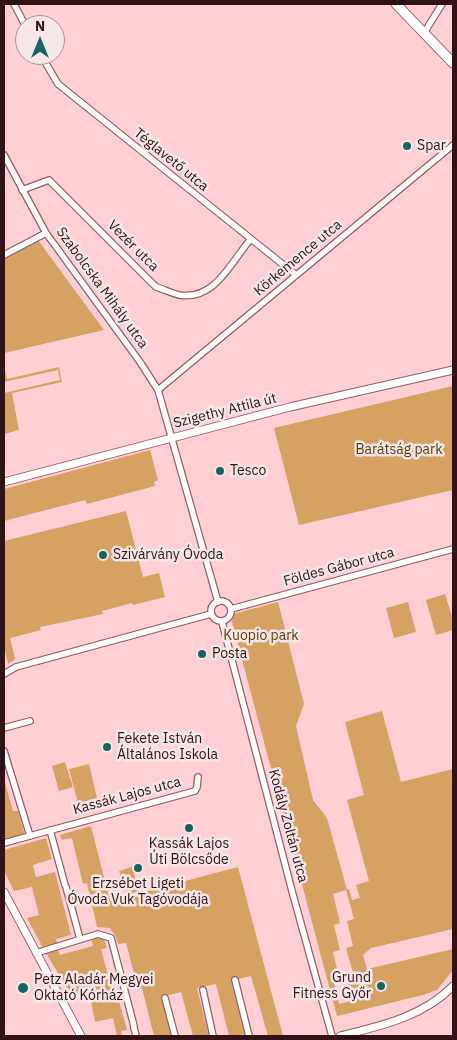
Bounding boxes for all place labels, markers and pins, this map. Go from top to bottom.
place label: Spar [417,138,446,154]
marker: Spar [401,140,413,152]
place label: Tesco [230,463,266,479]
marker: Tesco [214,465,226,477]
place label: Szivárvány Óvoda [113,547,223,563]
marker: Szivárvány Óvoda [97,549,109,561]
place label: Posta [212,646,247,662]
marker: Posta [196,648,208,660]
place label: Fekete István Általános Iskola [117,731,218,764]
marker: Fekete István Általános Iskola [101,741,113,753]
marker: Kassák Lajos Úti Bölcsőde [183,822,195,834]
place label: Kassák Lajos Úti Bölcsőde [149,836,229,869]
marker: Erzsébet Ligeti Óvoda Vuk Tagóvodája [132,862,144,874]
place label: Erzsébet Ligeti Óvoda Vuk Tagóvodája [67,876,209,909]
place label: Grund Fitness Győr [293,970,371,1002]
place label: Petz Aladár Megyei Oktató Kórház [34,972,154,1004]
marker: Grund Fitness Győr [375,980,387,992]
marker: Petz Aladár Megyei Oktató Kórház [16,981,30,995]

